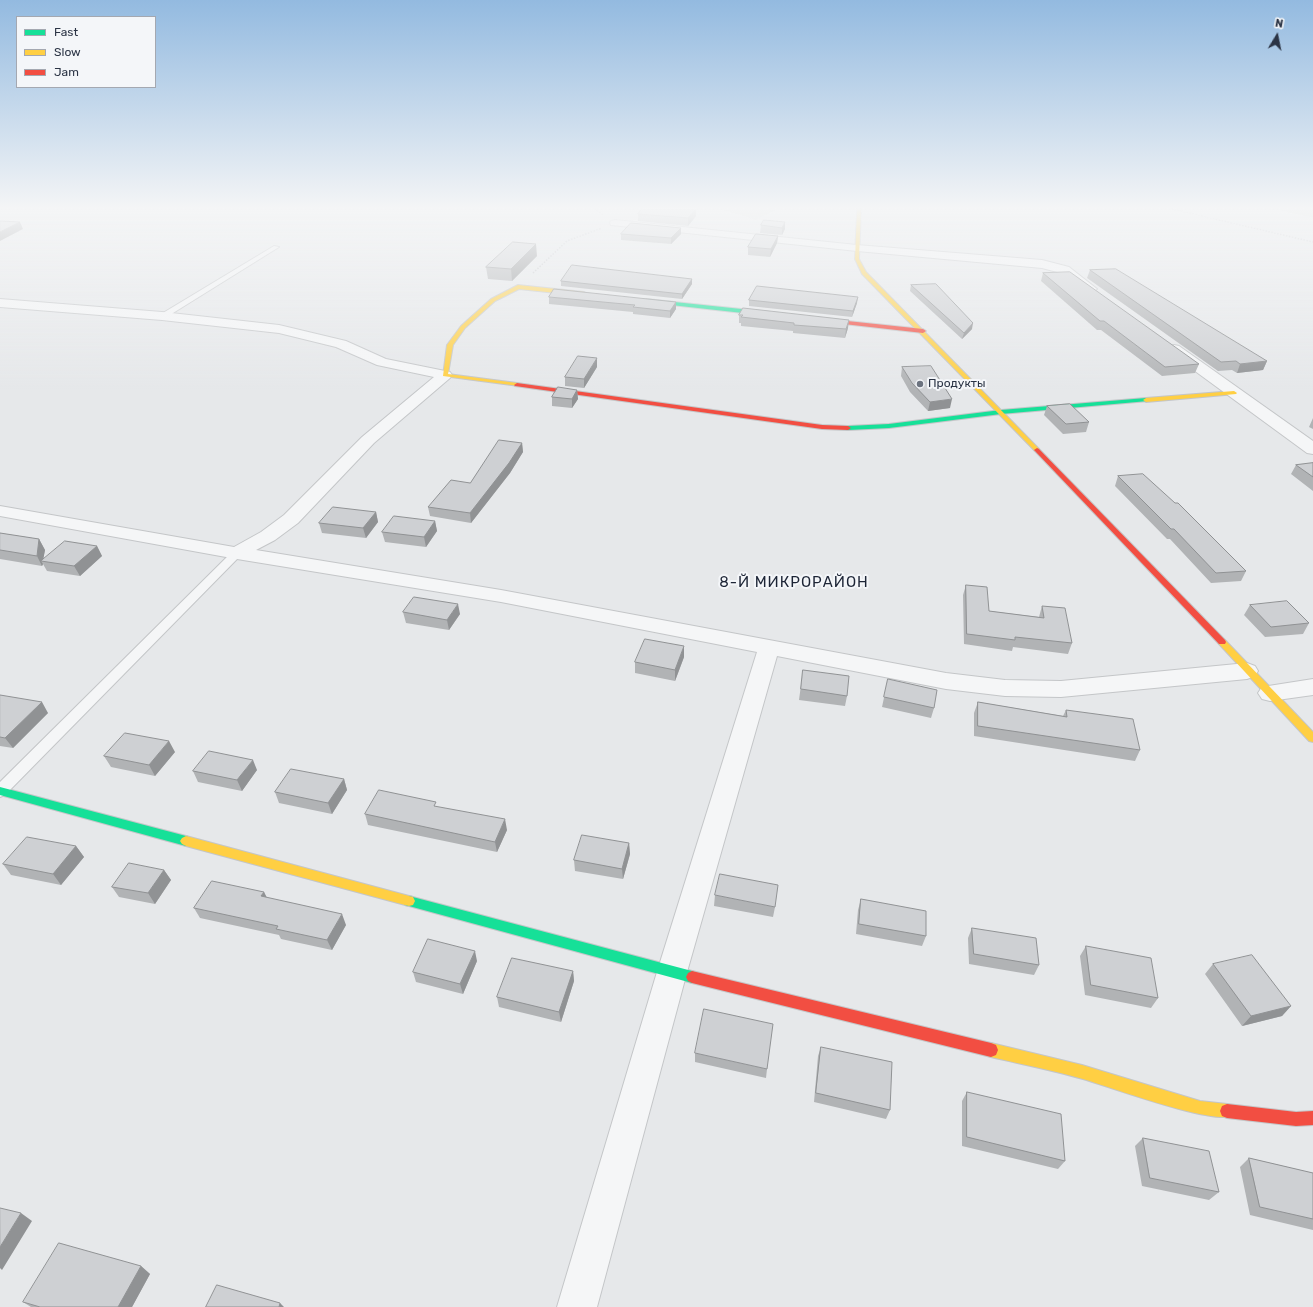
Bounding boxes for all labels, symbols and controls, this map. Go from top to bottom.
legend [16,16,156,88]
north arrow [1257,16,1297,56]
text: N [1274,17,1284,31]
text: Fast [54,25,78,39]
text: Slow [54,45,81,59]
text: Jam [54,65,79,79]
place label: Продукты [928,377,985,391]
marker: Продукты [915,379,925,389]
district label: 8-Й МИКРОРАЙОН [719,574,869,592]

